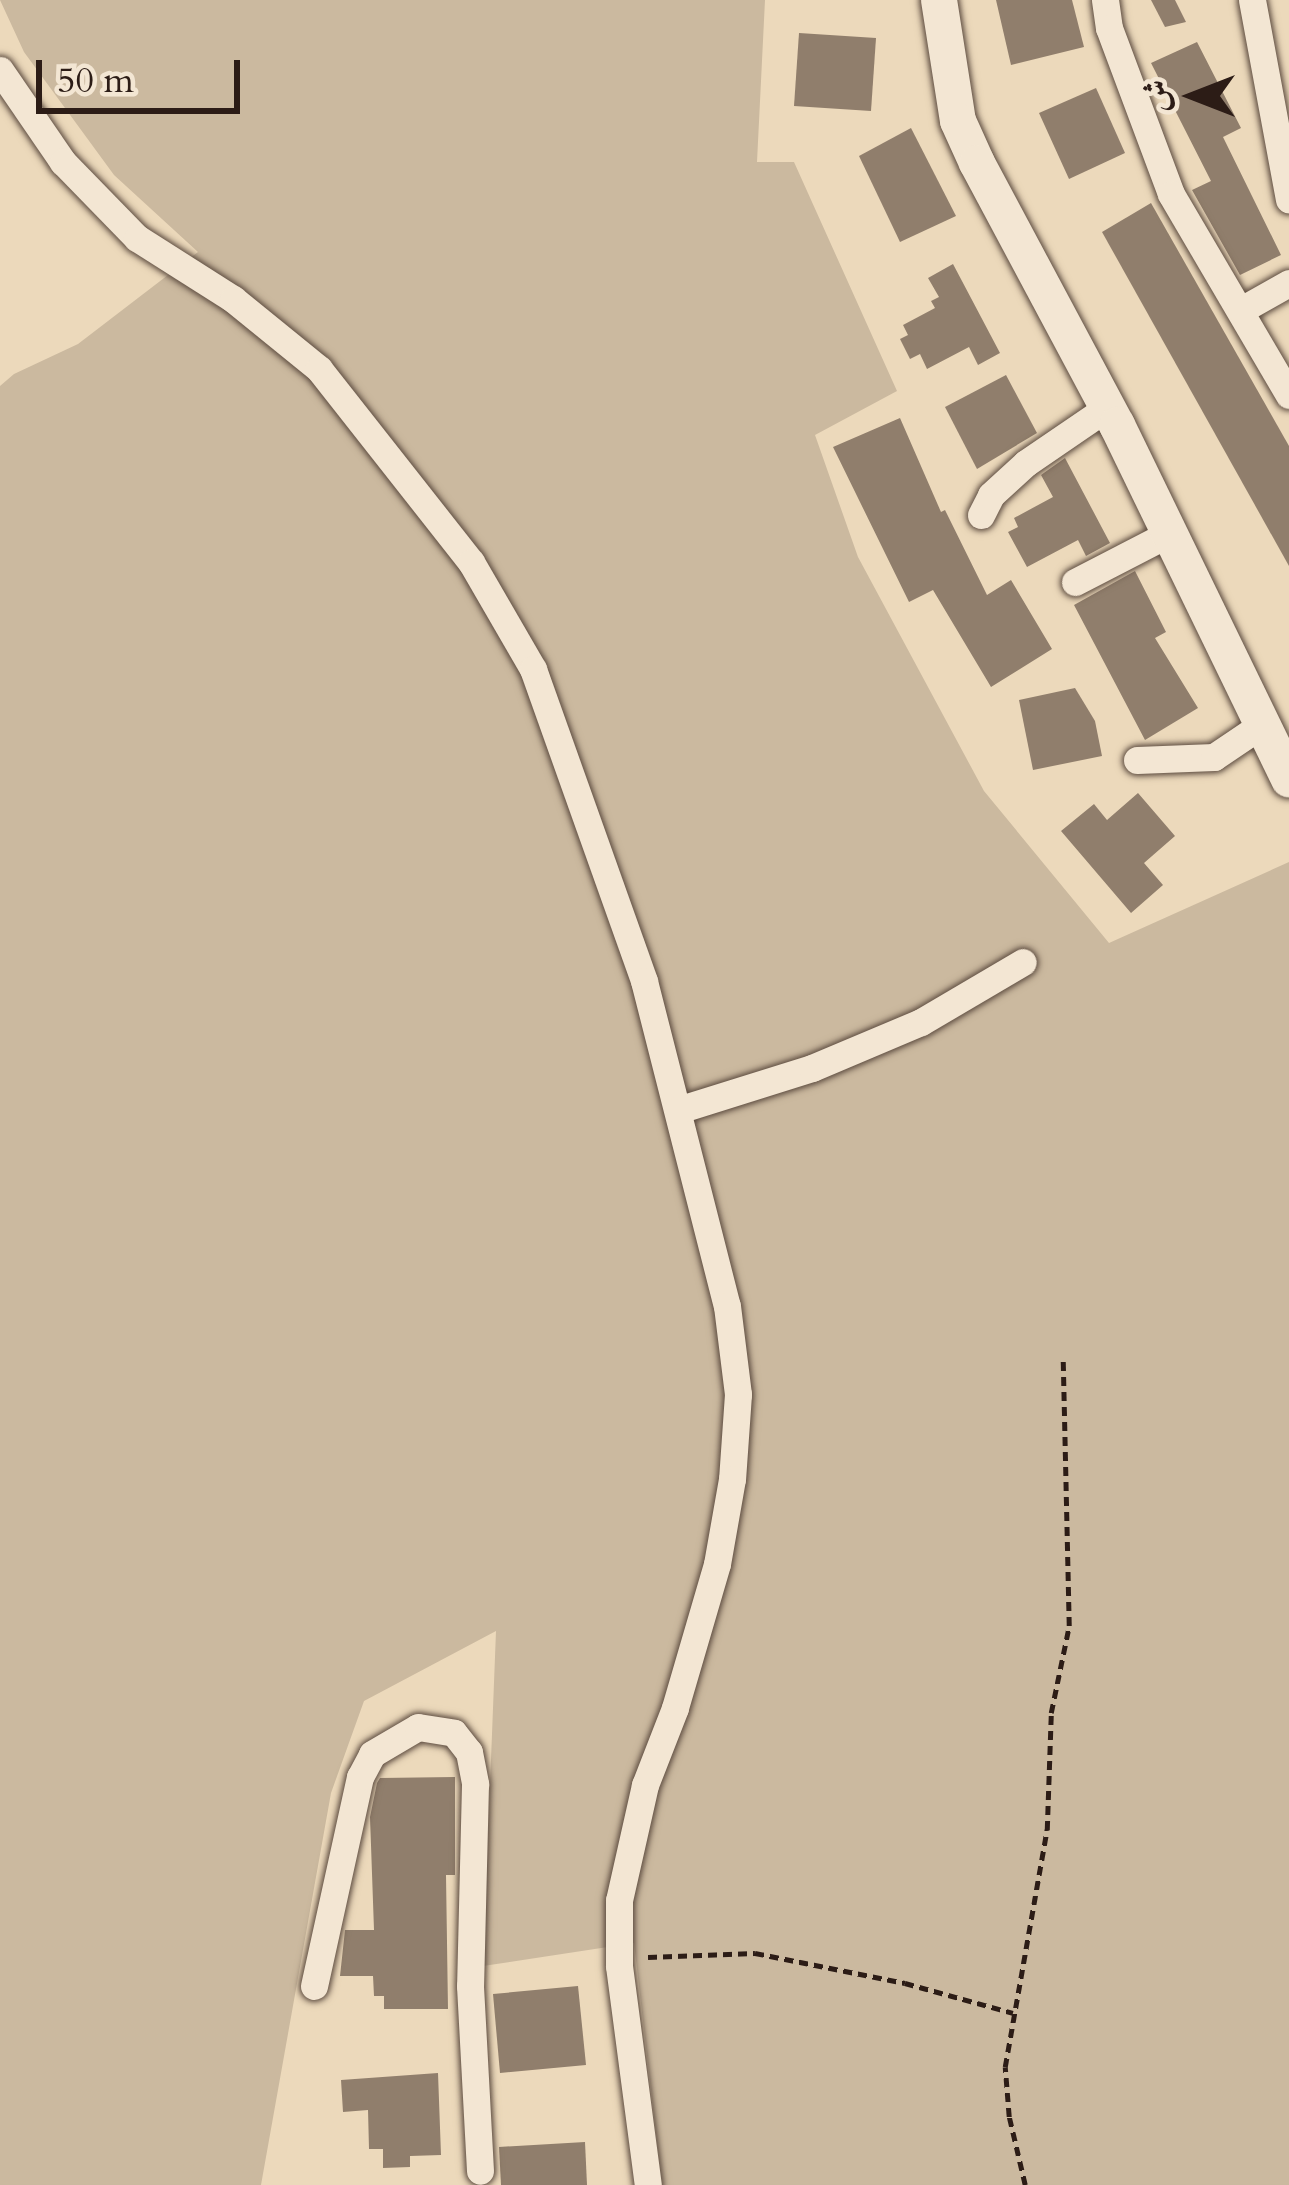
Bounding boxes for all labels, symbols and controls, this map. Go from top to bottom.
scale bar [42,36,246,110]
north arrow [1133,36,1253,156]
text: 50 m [57,56,134,105]
text: ش [1134,80,1179,112]

